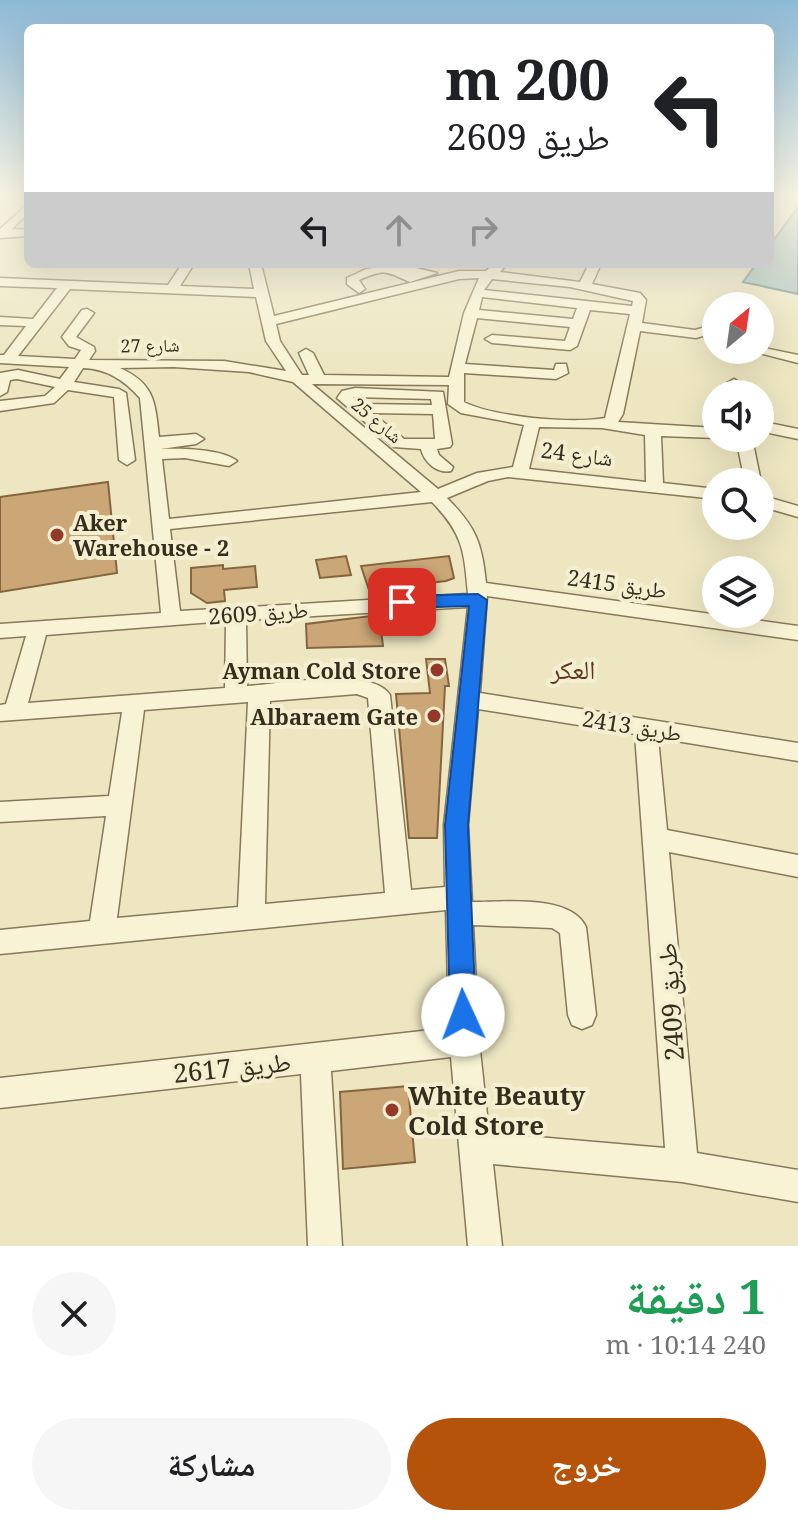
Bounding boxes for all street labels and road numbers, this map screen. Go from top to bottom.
street label: شارع 27 [120,332,180,358]
street label: شارع 25 [347,392,407,448]
street label: شارع 24 [539,434,615,472]
street label: طريق 2415 [565,561,669,605]
street label: طريق 2609 [207,594,309,630]
street label: طريق 2413 [580,702,684,748]
street label: طريق 2409 [648,942,692,1062]
street label: طريق 2617 [171,1043,293,1091]

